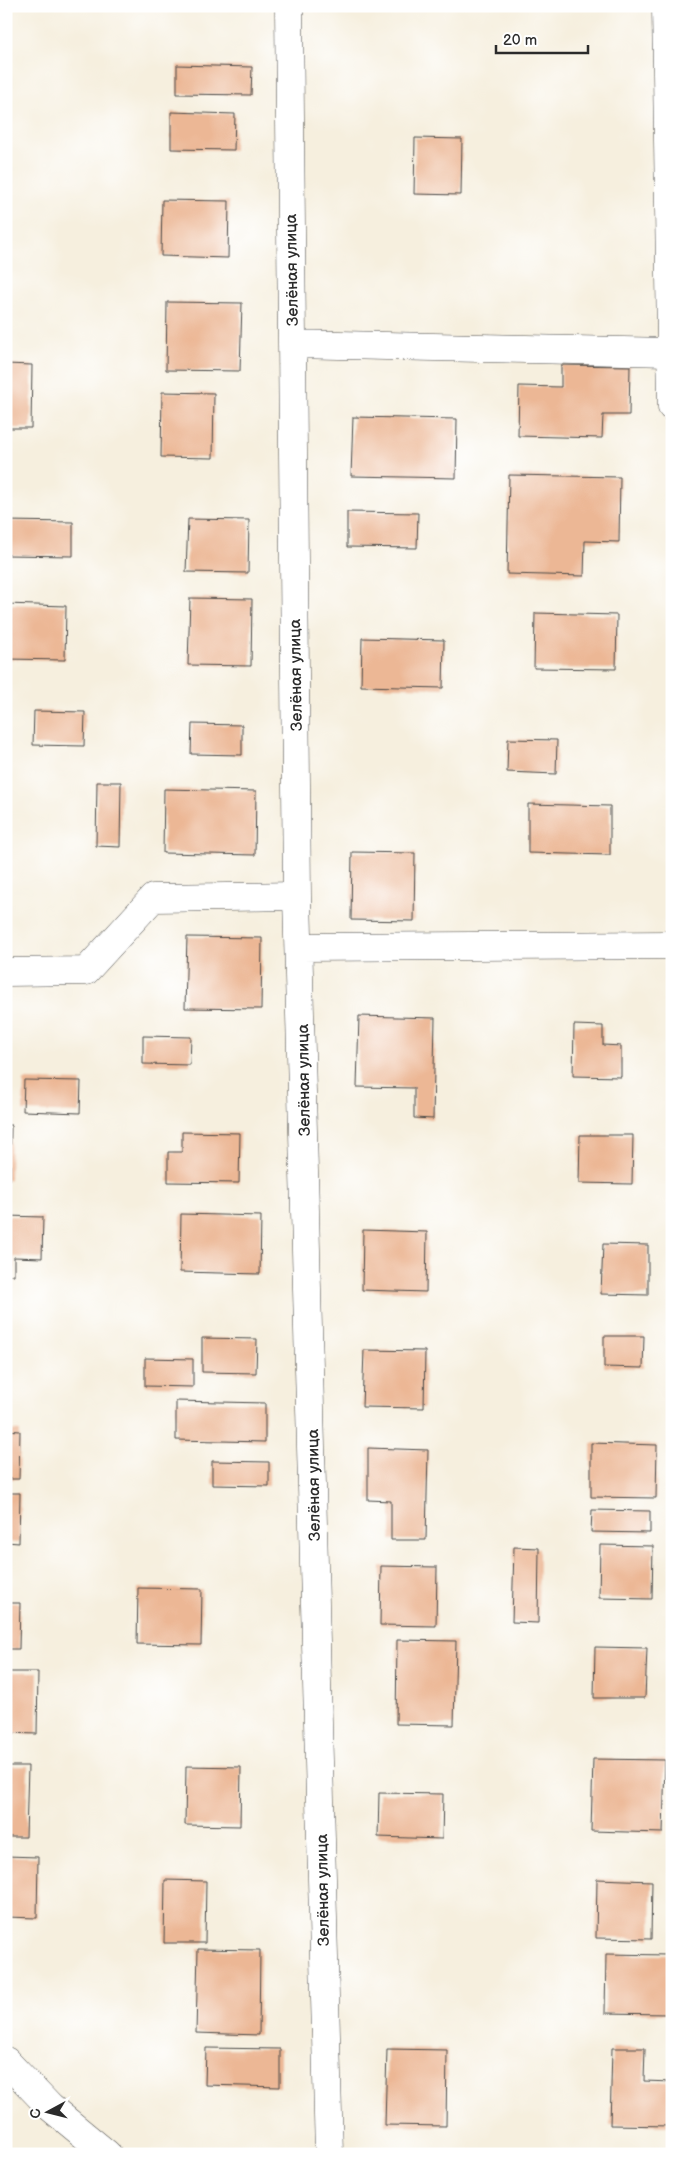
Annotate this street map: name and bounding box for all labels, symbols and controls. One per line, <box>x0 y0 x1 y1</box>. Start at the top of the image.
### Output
scale bar <box>496 22 588 54</box>
text: 20 m <box>503 31 537 50</box>
street label: Зелёная улица <box>282 213 303 326</box>
street label: Зелёная улица <box>286 618 307 731</box>
street label: Зелёная улица <box>294 1023 315 1136</box>
street label: Зелёная улица <box>304 1428 325 1541</box>
street label: Зелёная улица <box>313 1833 334 1946</box>
north arrow <box>22 2088 72 2138</box>
text: С <box>27 2107 45 2119</box>

